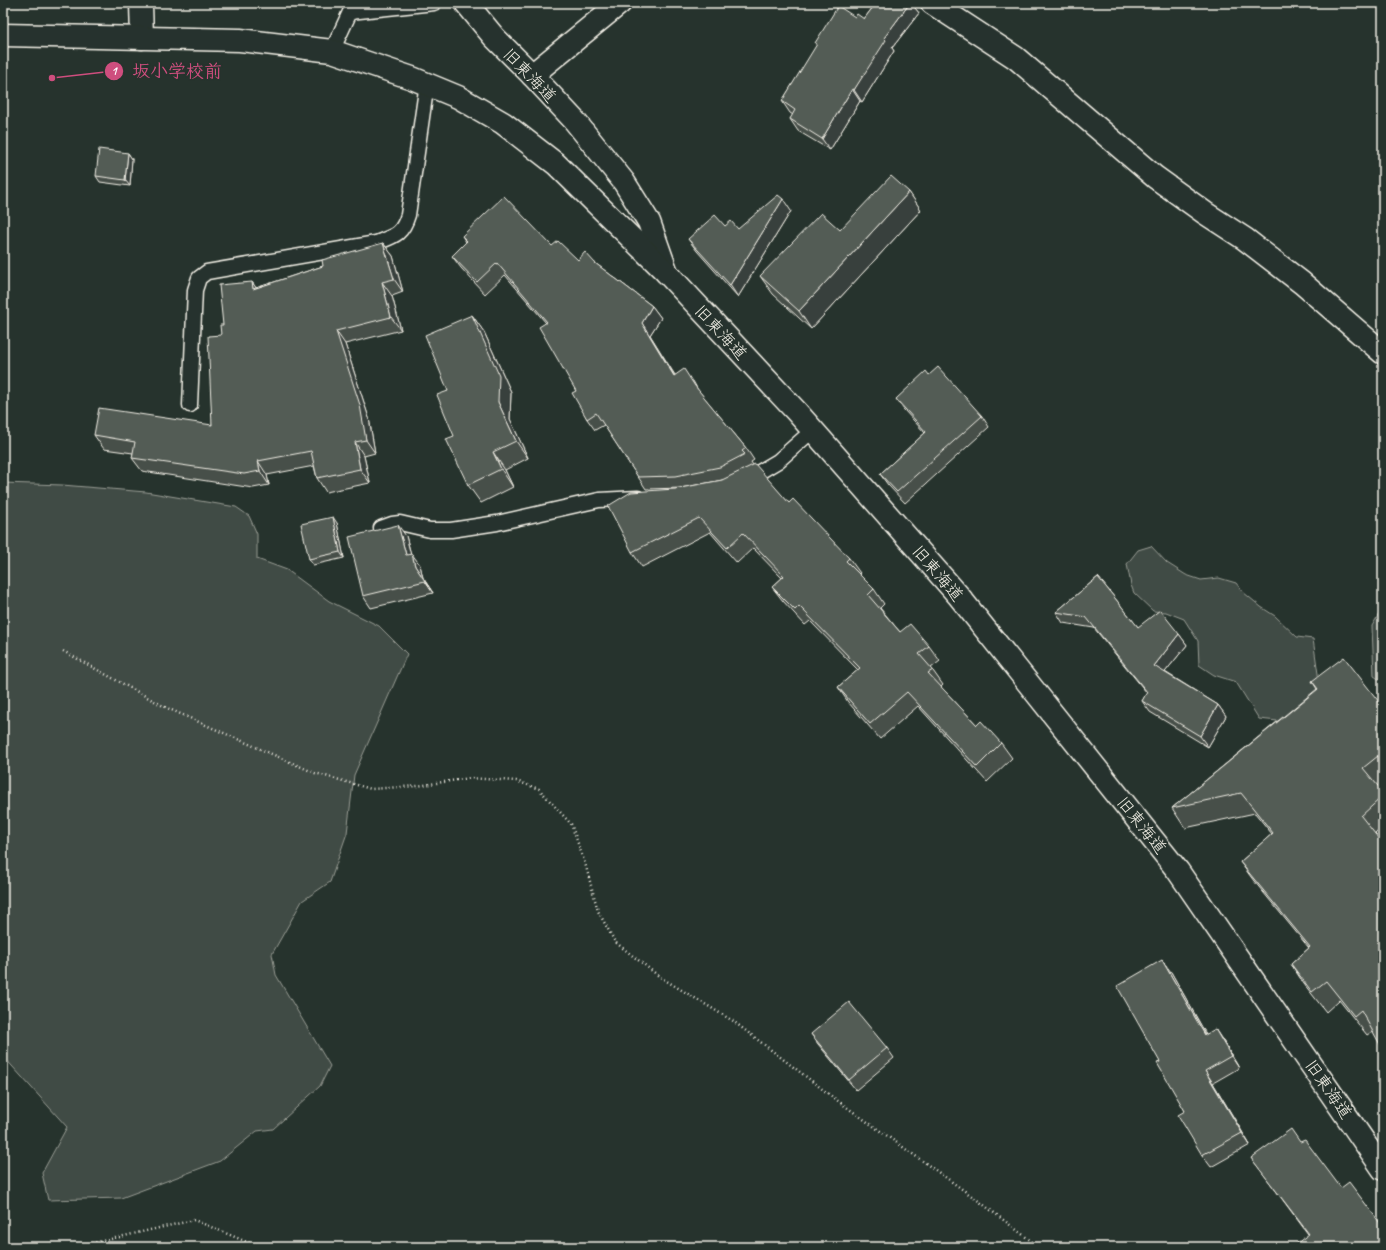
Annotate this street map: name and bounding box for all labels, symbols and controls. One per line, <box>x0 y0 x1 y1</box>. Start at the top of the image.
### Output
street label: 旧東海道 <box>498 44 561 107</box>
callout: 坂小学校前 <box>104 56 230 86</box>
text: 坂小学校前 <box>132 60 222 82</box>
text: 1 <box>111 63 118 79</box>
street label: 旧東海道 <box>690 300 752 364</box>
street label: 旧東海道 <box>907 541 968 606</box>
street label: 旧東海道 <box>1112 792 1171 858</box>
street label: 旧東海道 <box>1300 1055 1357 1123</box>

